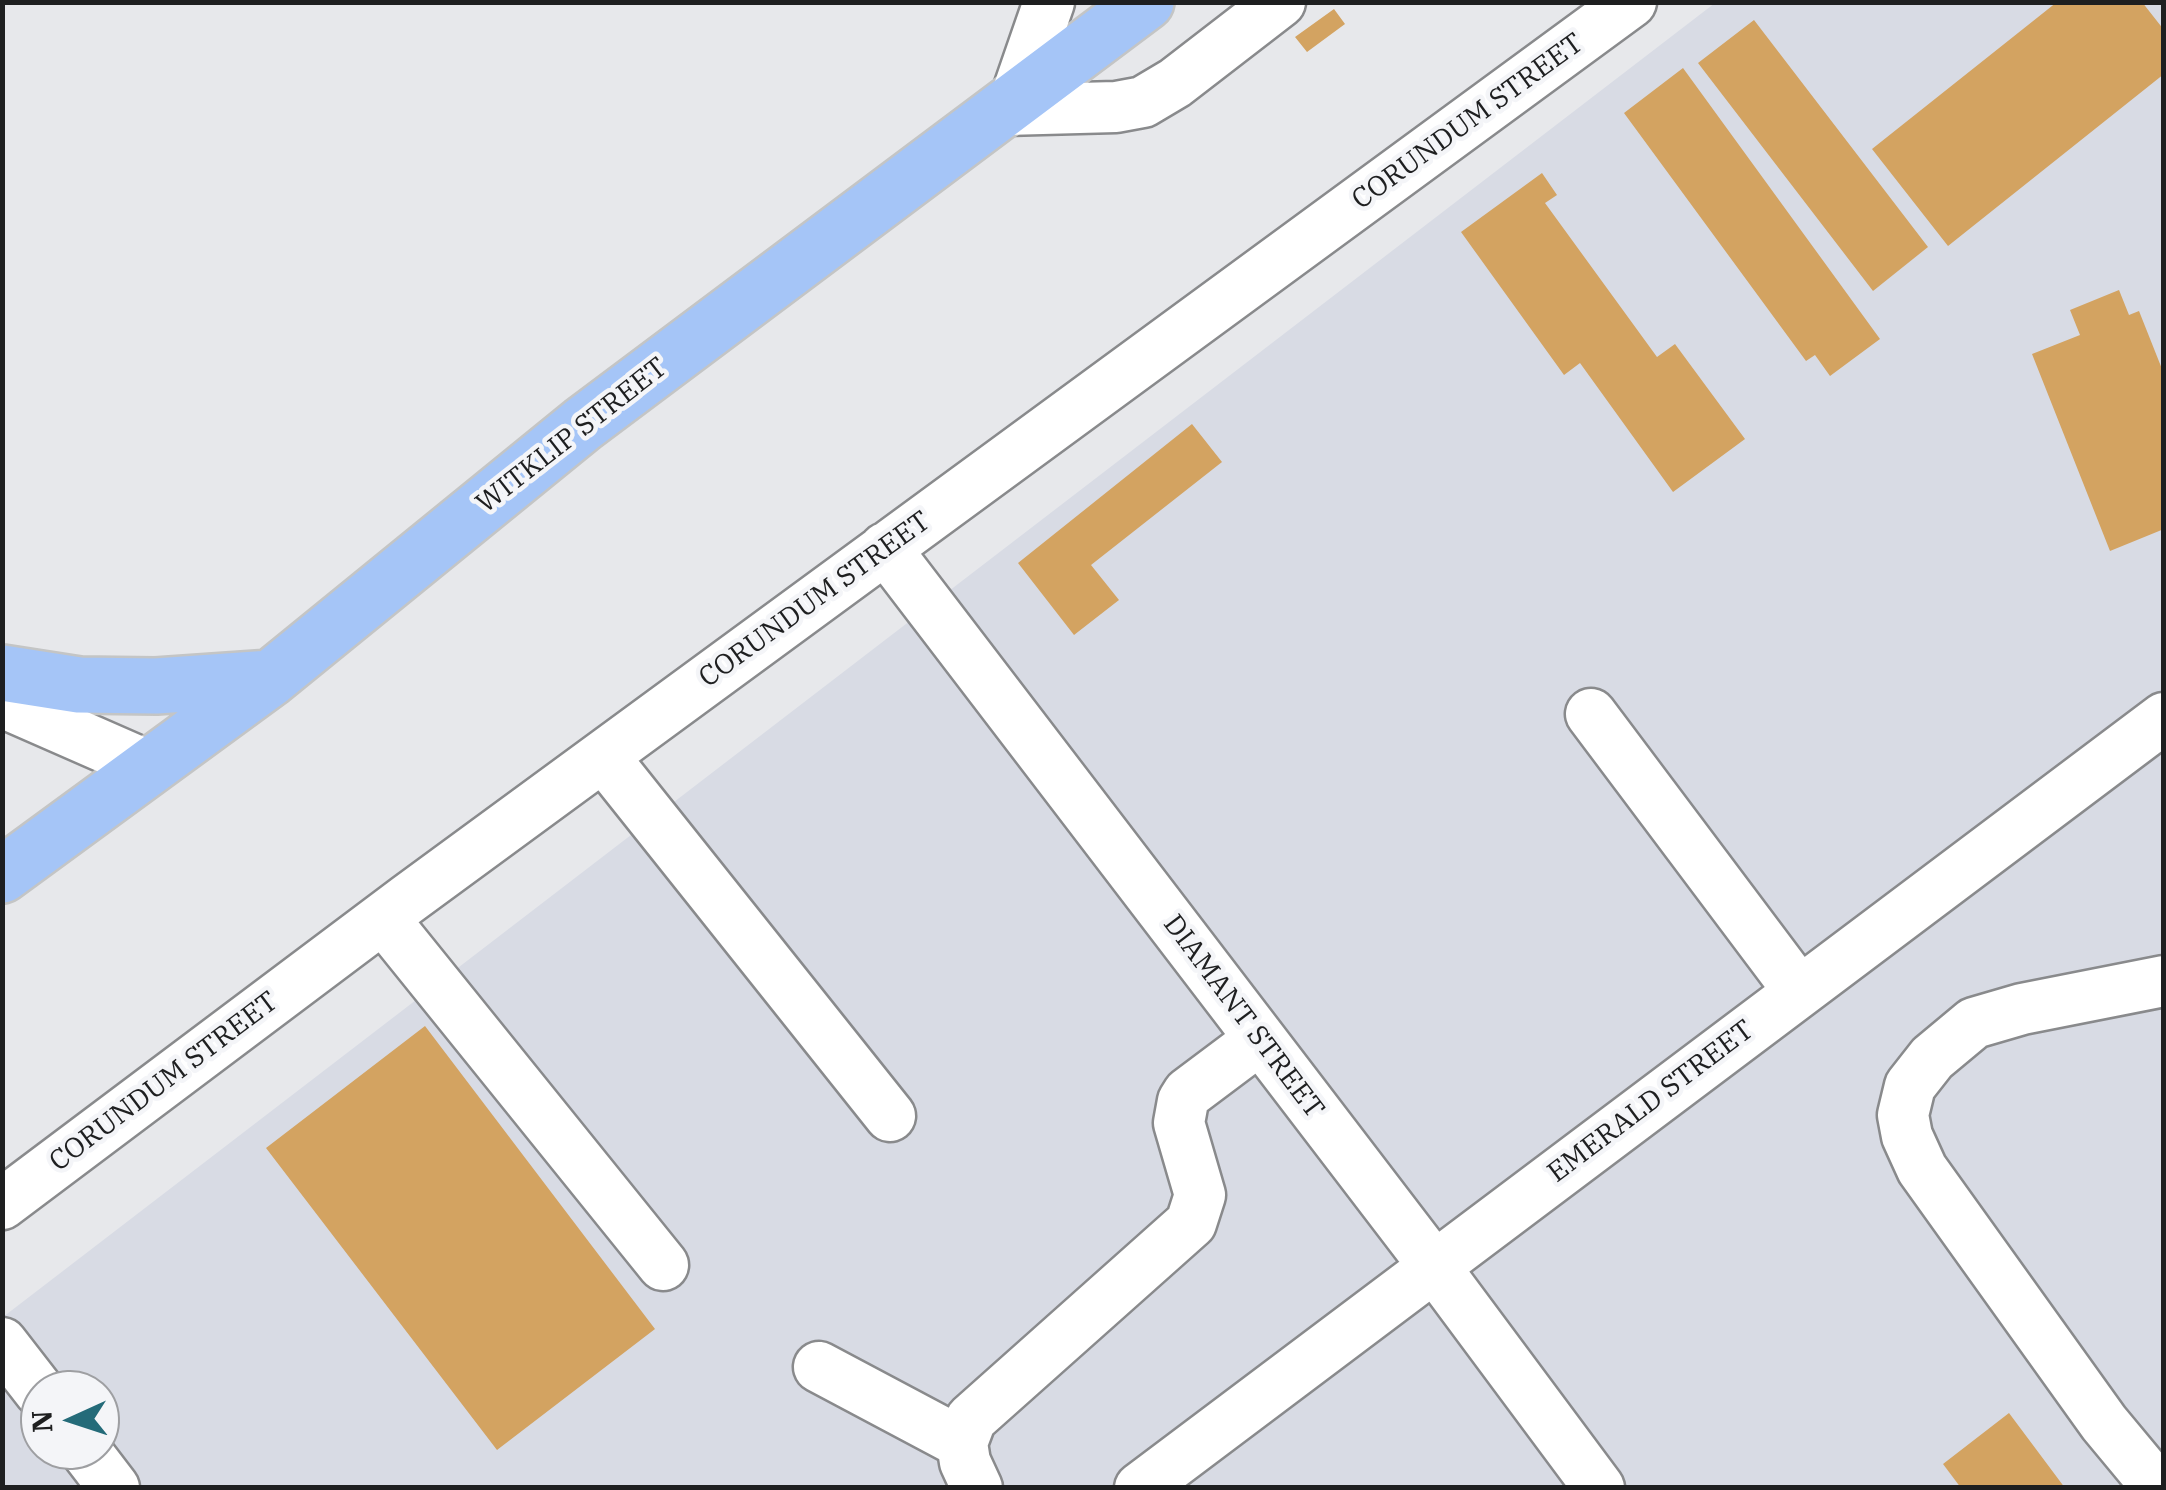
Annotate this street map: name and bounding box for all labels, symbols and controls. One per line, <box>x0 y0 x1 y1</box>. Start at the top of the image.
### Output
street label: CORUNDUM STREET <box>1346 27 1590 217</box>
street label: WITKLIP STREET <box>470 351 674 521</box>
street label: CORUNDUM STREET <box>693 505 937 695</box>
street label: DIAMANT STREET <box>1156 909 1330 1125</box>
street label: CORUNDUM STREET <box>43 985 285 1179</box>
street label: EMERALD STREET <box>1542 1014 1760 1190</box>
north arrow <box>20 1370 120 1470</box>
text: N <box>22 1409 61 1434</box>

